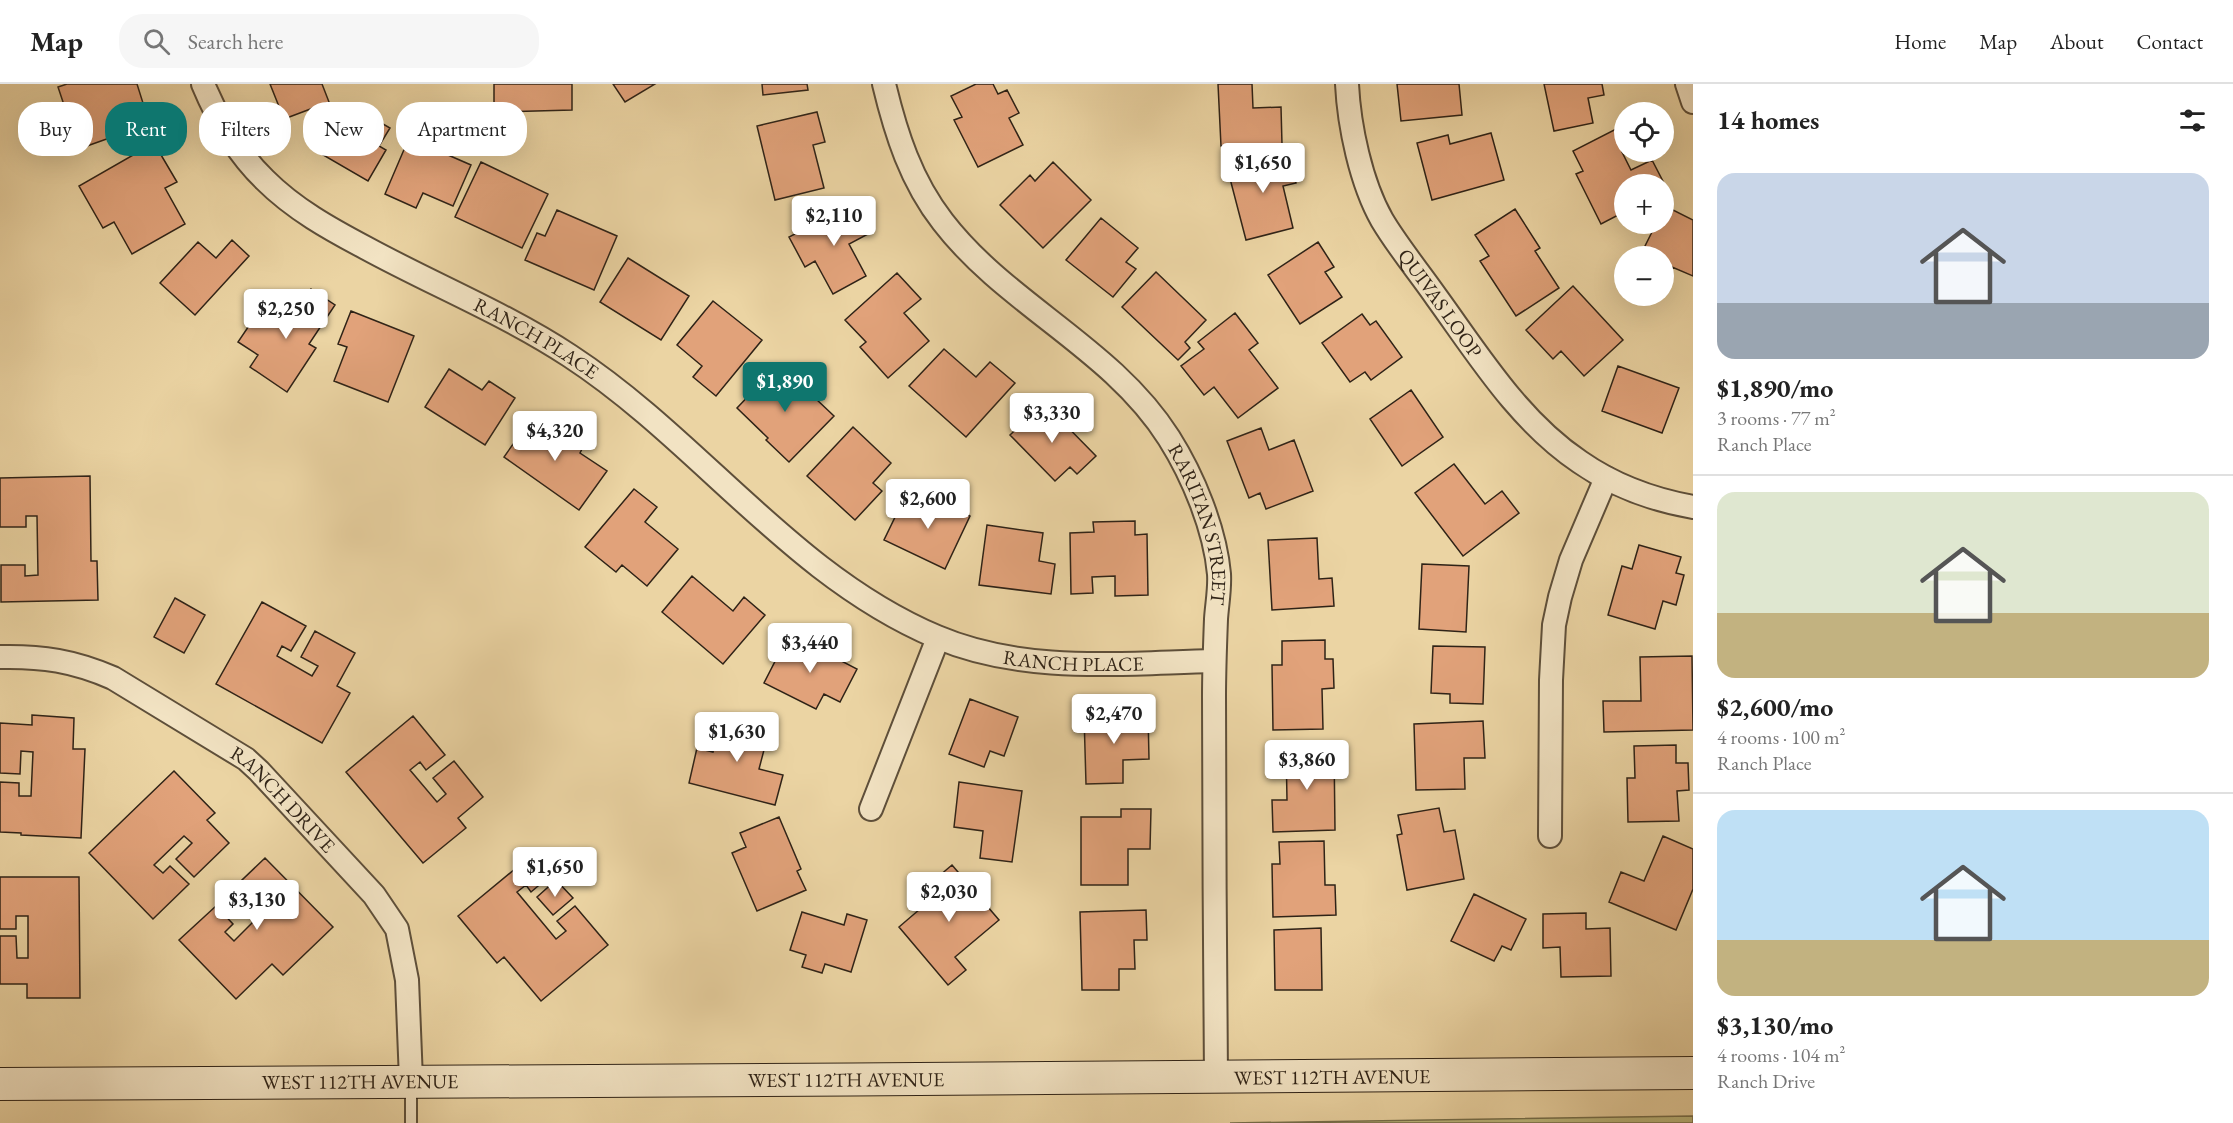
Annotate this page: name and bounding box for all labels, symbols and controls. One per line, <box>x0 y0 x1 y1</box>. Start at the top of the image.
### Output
search box <box>119 14 539 68</box>
text: Map <box>30 23 83 59</box>
icon: search <box>140 25 173 58</box>
text: Search here <box>188 27 283 56</box>
text: Home <box>1894 28 1946 55</box>
text: Map <box>1979 28 2017 55</box>
text: About <box>2050 28 2103 55</box>
text: Contact <box>2136 28 2203 55</box>
chip: Buy <box>18 102 93 156</box>
chip: Rent <box>105 102 187 156</box>
chip: Filters <box>199 102 291 156</box>
chip: New <box>303 102 384 156</box>
chip: Apartment <box>396 102 527 156</box>
map controls <box>1614 102 1674 306</box>
button: locate <box>1614 102 1674 162</box>
text: 14 homes <box>1717 103 1819 137</box>
icon: filters <box>2176 104 2209 137</box>
pin: $1,650 <box>1214 143 1312 194</box>
text: $1,650 <box>1235 149 1291 175</box>
button: + <box>1614 174 1674 234</box>
pin: $2,110 <box>785 196 883 247</box>
text: $2,110 <box>806 202 862 228</box>
icon: home <box>1909 212 2017 320</box>
street label: QUIVAS LOOP <box>1392 243 1488 363</box>
button: − <box>1614 246 1674 306</box>
pin: $2,250 <box>237 289 335 340</box>
street label: RANCH PLACE <box>470 291 604 385</box>
text: $2,250 <box>258 295 314 321</box>
pin: $1,890 <box>736 362 834 413</box>
text: $1,890 <box>757 368 813 394</box>
text: $1,890/mo <box>1717 371 1833 405</box>
pin: $3,330 <box>1003 393 1101 444</box>
text: $3,330 <box>1024 399 1080 425</box>
text: 3 rooms · 77 m² <box>1717 405 1836 431</box>
pin: $4,320 <box>506 411 604 462</box>
text: $4,320 <box>527 417 583 443</box>
text: Ranch Place <box>1717 431 1812 457</box>
street label: RARITAN STREET <box>1162 439 1232 607</box>
pin: $2,600 <box>879 479 977 530</box>
text: $2,600 <box>900 485 956 511</box>
icon: home <box>1909 531 2017 639</box>
pin: $3,440 <box>761 623 859 674</box>
text: $3,440 <box>782 629 838 655</box>
street label: RANCH PLACE <box>1001 644 1144 677</box>
text: $2,600/mo <box>1717 690 1833 724</box>
pin: $2,470 <box>1065 694 1163 745</box>
text: $2,470 <box>1086 700 1142 726</box>
pin: $1,630 <box>688 712 786 763</box>
text: $1,630 <box>709 718 765 744</box>
text: 4 rooms · 100 m² <box>1717 724 1845 750</box>
street label: RANCH DRIVE <box>226 740 341 858</box>
pin: $3,860 <box>1258 740 1356 791</box>
text: $3,860 <box>1279 746 1335 772</box>
text: Ranch Place <box>1717 750 1812 776</box>
pin: $1,650 <box>506 847 604 898</box>
icon: home <box>1909 849 2017 957</box>
text: $1,650 <box>527 853 583 879</box>
pin: $2,030 <box>900 872 998 923</box>
text: $2,030 <box>921 878 977 904</box>
pin: $3,130 <box>208 880 306 931</box>
text: $3,130 <box>229 886 285 912</box>
text: $3,130/mo <box>1717 1008 1833 1042</box>
text: 4 rooms · 104 m² <box>1717 1042 1845 1068</box>
street label: WEST 112TH AVENUE <box>1234 1063 1430 1091</box>
street label: WEST 112TH AVENUE <box>748 1066 944 1093</box>
street label: WEST 112TH AVENUE <box>262 1068 458 1095</box>
text: Ranch Drive <box>1717 1068 1815 1094</box>

